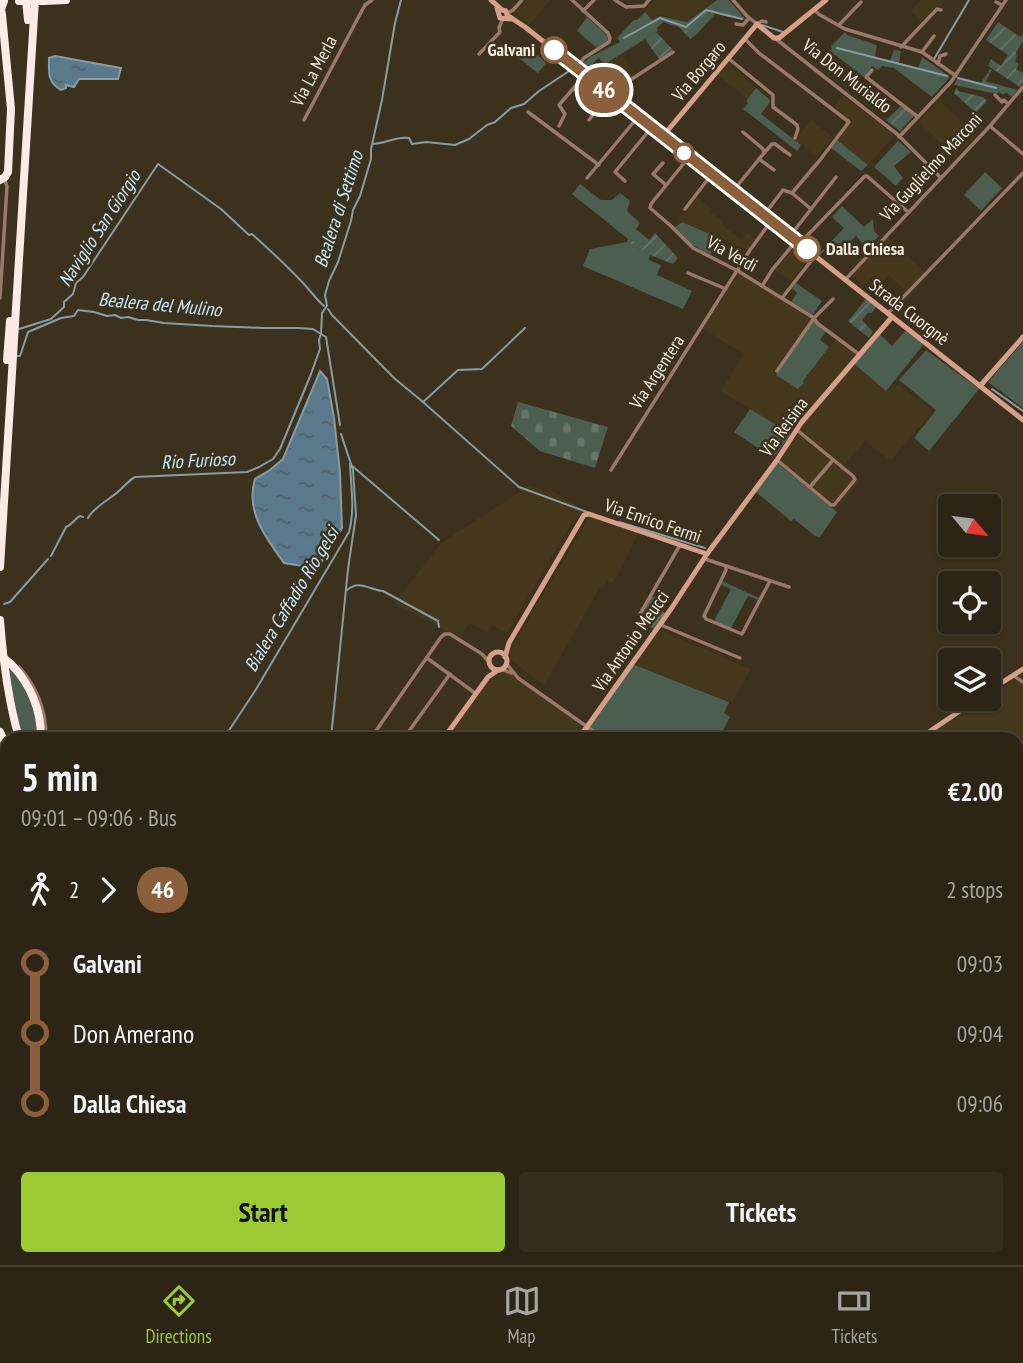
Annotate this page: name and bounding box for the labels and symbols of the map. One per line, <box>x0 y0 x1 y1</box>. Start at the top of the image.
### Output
street label: Via La Merla <box>285 31 342 111</box>
street label: Via Don Murialdo <box>797 33 897 118</box>
street label: Via Borgaro <box>666 35 731 106</box>
marker: Galvani <box>541 37 567 63</box>
place label: Galvani <box>487 38 535 61</box>
line badge: 46 <box>572 67 636 113</box>
street label: Via Guglielmo Marconi <box>874 108 987 226</box>
unlabelled marker <box>674 143 694 163</box>
water label: Bealera di Settimo <box>308 146 369 270</box>
water label: Naviglio San Giorgio <box>52 164 146 291</box>
street label: Via Verdi <box>702 230 762 277</box>
marker: Dalla Chiesa <box>794 236 820 262</box>
place label: Dalla Chiesa <box>826 237 905 260</box>
street label: Strada Cuorgnè <box>865 273 954 350</box>
water label: Bealera del Mulino <box>97 287 224 321</box>
street label: Via Argentera <box>624 330 689 414</box>
street label: Via Reisina <box>754 393 813 462</box>
water label: Rio Furioso <box>161 446 237 474</box>
street label: Via Enrico Fermi <box>601 493 705 548</box>
north arrow <box>938 494 1001 556</box>
water label: Bialera Caffadio Rio gelsi <box>238 520 345 676</box>
street label: Via Antonio Meucci <box>587 586 674 697</box>

